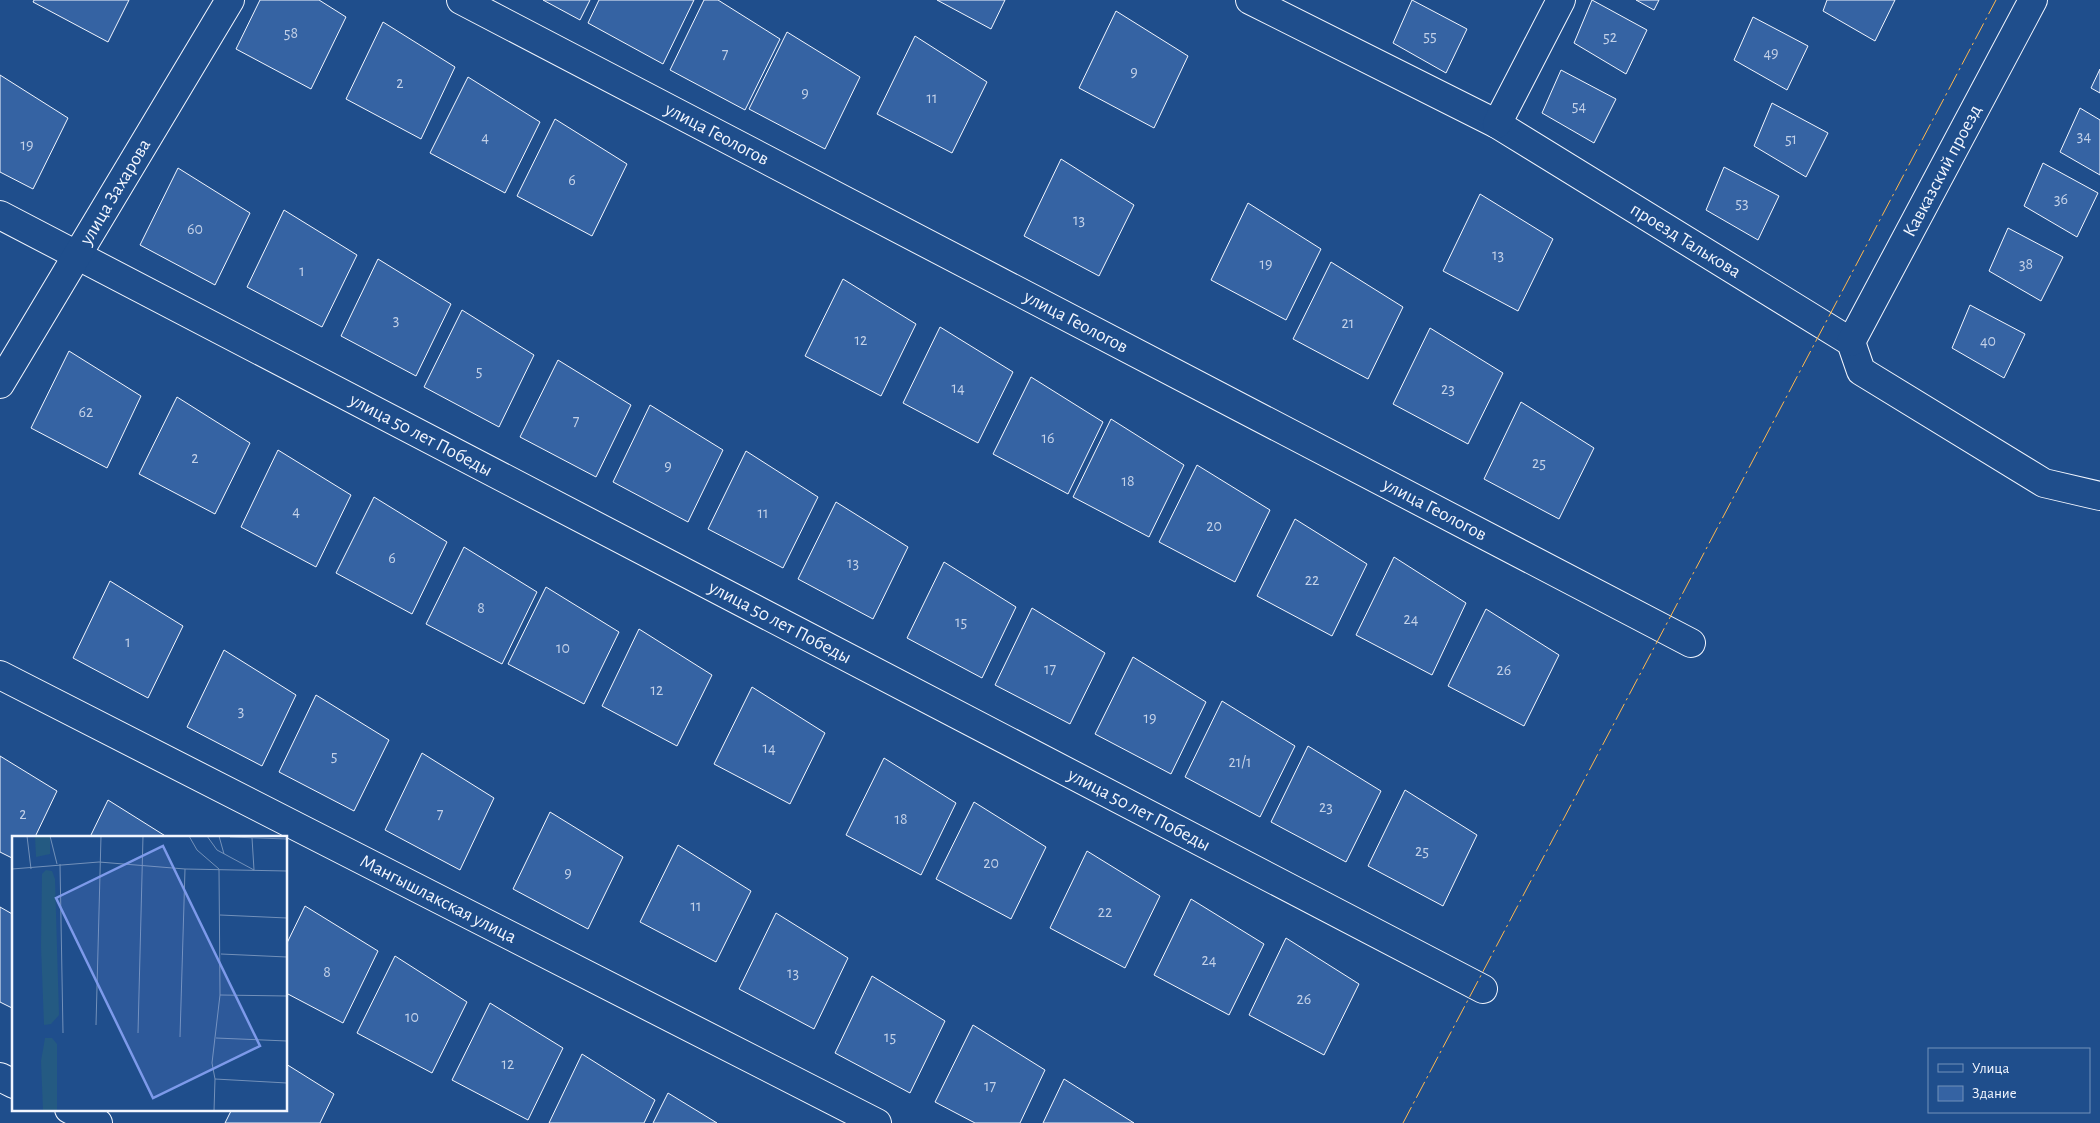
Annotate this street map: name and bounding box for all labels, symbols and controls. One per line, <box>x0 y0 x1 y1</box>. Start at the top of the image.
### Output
house number: 58 <box>284 25 298 41</box>
house number: 55 <box>1423 28 1437 44</box>
house number: 52 <box>1603 29 1617 45</box>
house number: 49 <box>1763 45 1779 61</box>
house number: 7 <box>722 46 729 62</box>
house number: 9 <box>1130 64 1138 80</box>
house number: 2 <box>396 75 404 91</box>
house number: 9 <box>801 85 809 101</box>
house number: 11 <box>926 90 938 106</box>
street label: улица Геологов <box>661 98 772 169</box>
house number: 54 <box>1572 98 1586 114</box>
street label: Кавказский проезд <box>1899 102 1985 240</box>
house number: 34 <box>2077 128 2091 144</box>
house number: 4 <box>481 129 489 145</box>
house number: 51 <box>1785 131 1797 147</box>
street label: улица Захарова <box>76 135 154 249</box>
house number: 19 <box>20 137 34 153</box>
house number: 6 <box>568 172 576 188</box>
house number: 36 <box>2054 191 2068 207</box>
house number: 53 <box>1735 195 1749 211</box>
street label: проезд Талькова <box>1627 199 1744 281</box>
house number: 13 <box>1073 212 1085 228</box>
house number: 60 <box>187 221 203 237</box>
house number: 13 <box>1492 247 1504 263</box>
house number: 19 <box>1259 256 1273 272</box>
house number: 38 <box>2019 256 2033 272</box>
house number: 1 <box>299 263 305 279</box>
street label: улица Геологов <box>1020 286 1131 357</box>
house number: 3 <box>393 312 399 328</box>
house number: 21 <box>1342 315 1354 331</box>
house number: 12 <box>855 332 867 348</box>
house number: 40 <box>1980 333 1996 349</box>
house number: 5 <box>476 363 482 379</box>
house number: 14 <box>951 380 965 396</box>
house number: 23 <box>1441 381 1455 397</box>
street label: улица 50 лет Победы <box>346 389 496 480</box>
house number: 62 <box>79 404 93 420</box>
house number: 7 <box>573 413 580 429</box>
house number: 16 <box>1041 430 1055 446</box>
house number: 2 <box>191 450 199 466</box>
house number: 25 <box>1532 455 1546 471</box>
house number: 9 <box>664 458 672 474</box>
house number: 18 <box>1121 473 1135 489</box>
street label: улица Геологов <box>1379 474 1490 544</box>
house number: 4 <box>292 503 300 519</box>
house number: 11 <box>757 505 769 521</box>
house number: 20 <box>1206 518 1222 534</box>
house number: 6 <box>388 550 396 566</box>
house number: 13 <box>847 555 859 571</box>
house number: 22 <box>1305 572 1319 588</box>
street label: улица 50 лет Победы <box>705 577 855 667</box>
house number: 8 <box>477 600 485 616</box>
house number: 24 <box>1404 611 1419 627</box>
house number: 15 <box>955 614 967 630</box>
house number: 1 <box>125 634 131 650</box>
house number: 10 <box>556 640 570 656</box>
house number: 17 <box>1044 661 1056 677</box>
house number: 26 <box>1497 662 1511 678</box>
house number: 12 <box>651 682 663 698</box>
house number: 3 <box>238 703 244 719</box>
house number: 19 <box>1143 710 1157 726</box>
house number: 14 <box>762 740 776 756</box>
house number: 5 <box>331 748 337 764</box>
house number: 21/1 <box>1229 754 1251 770</box>
street label: улица 50 лет Победы <box>1064 764 1214 855</box>
house number: 23 <box>1319 799 1333 815</box>
house number: 2 <box>19 806 27 822</box>
house number: 7 <box>437 806 444 822</box>
house number: 18 <box>894 811 908 827</box>
inset map <box>12 836 288 1110</box>
house number: 25 <box>1415 843 1429 859</box>
street label: Мангышлакская улица <box>357 851 520 947</box>
house number: 20 <box>983 855 999 871</box>
house number: 9 <box>564 865 572 881</box>
house number: 11 <box>690 898 702 914</box>
house number: 22 <box>1098 904 1112 920</box>
house number: 24 <box>1202 952 1217 968</box>
house number: 8 <box>323 964 331 980</box>
house number: 13 <box>787 965 799 981</box>
house number: 26 <box>1297 991 1311 1007</box>
house number: 10 <box>405 1009 419 1025</box>
house number: 15 <box>884 1029 896 1045</box>
legend <box>1928 1048 2090 1113</box>
house number: 12 <box>502 1056 514 1072</box>
text: Улица <box>1972 1061 2009 1076</box>
house number: 17 <box>984 1078 996 1094</box>
text: Здание <box>1972 1086 2017 1101</box>

